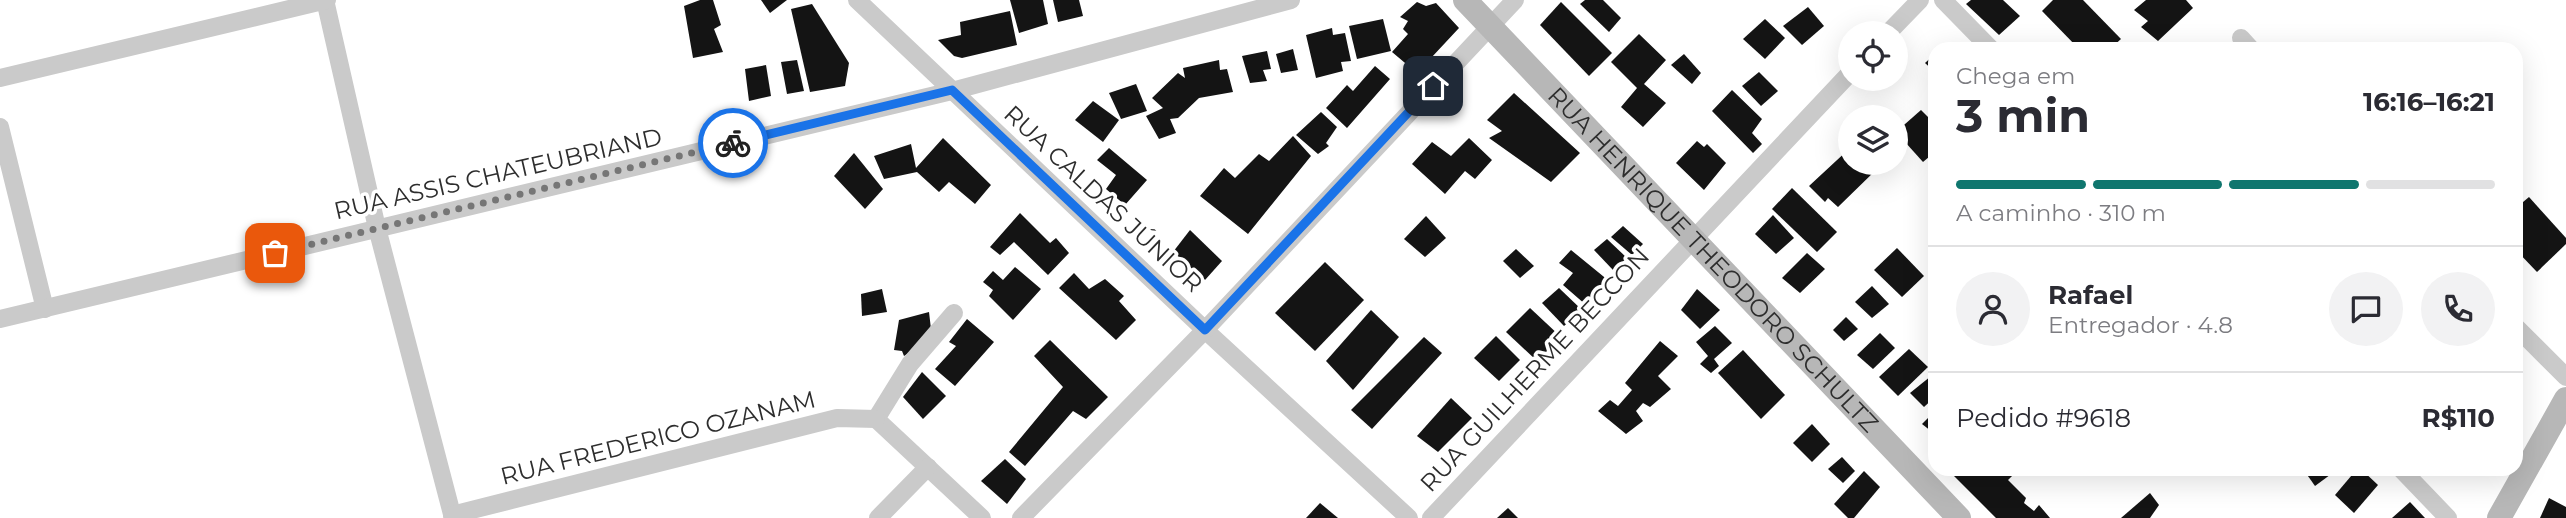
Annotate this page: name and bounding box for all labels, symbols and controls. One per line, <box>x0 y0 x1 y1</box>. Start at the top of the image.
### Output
map controls <box>1838 21 1908 175</box>
button: locate <box>1838 21 1908 91</box>
pin <box>1403 56 1463 116</box>
text: Chega em <box>1956 62 2075 90</box>
icon: home <box>1414 67 1452 105</box>
street label: RUA HENRIQUE THEODORO SCHULTZ <box>1542 81 1884 438</box>
text: 16:16–16:21 <box>2363 86 2495 118</box>
text: 3 min <box>1956 87 2090 144</box>
street label: RUA CALDAS JÚNIOR <box>998 99 1209 298</box>
button: layers <box>1838 105 1908 175</box>
courier <box>698 108 768 178</box>
street label: RUA ASSIS CHATEUBRIAND <box>331 122 665 225</box>
icon: bike <box>714 124 752 162</box>
text: A caminho · 310 m <box>1956 199 2166 227</box>
pin <box>245 223 305 283</box>
icon: bag <box>256 234 294 272</box>
street label: RUA GUILHERME BECCON <box>1414 242 1655 498</box>
button: person <box>1956 272 2030 346</box>
button: chat <box>2329 272 2403 346</box>
button: phone <box>2421 272 2495 346</box>
text: Rafael <box>2048 279 2133 311</box>
text: Entregador · 4.8 <box>2048 311 2233 339</box>
street label: RUA FREDERICO OZANAM <box>497 384 818 491</box>
text: Pedido #9618 <box>1956 402 2131 434</box>
text: R$110 <box>2422 402 2495 434</box>

